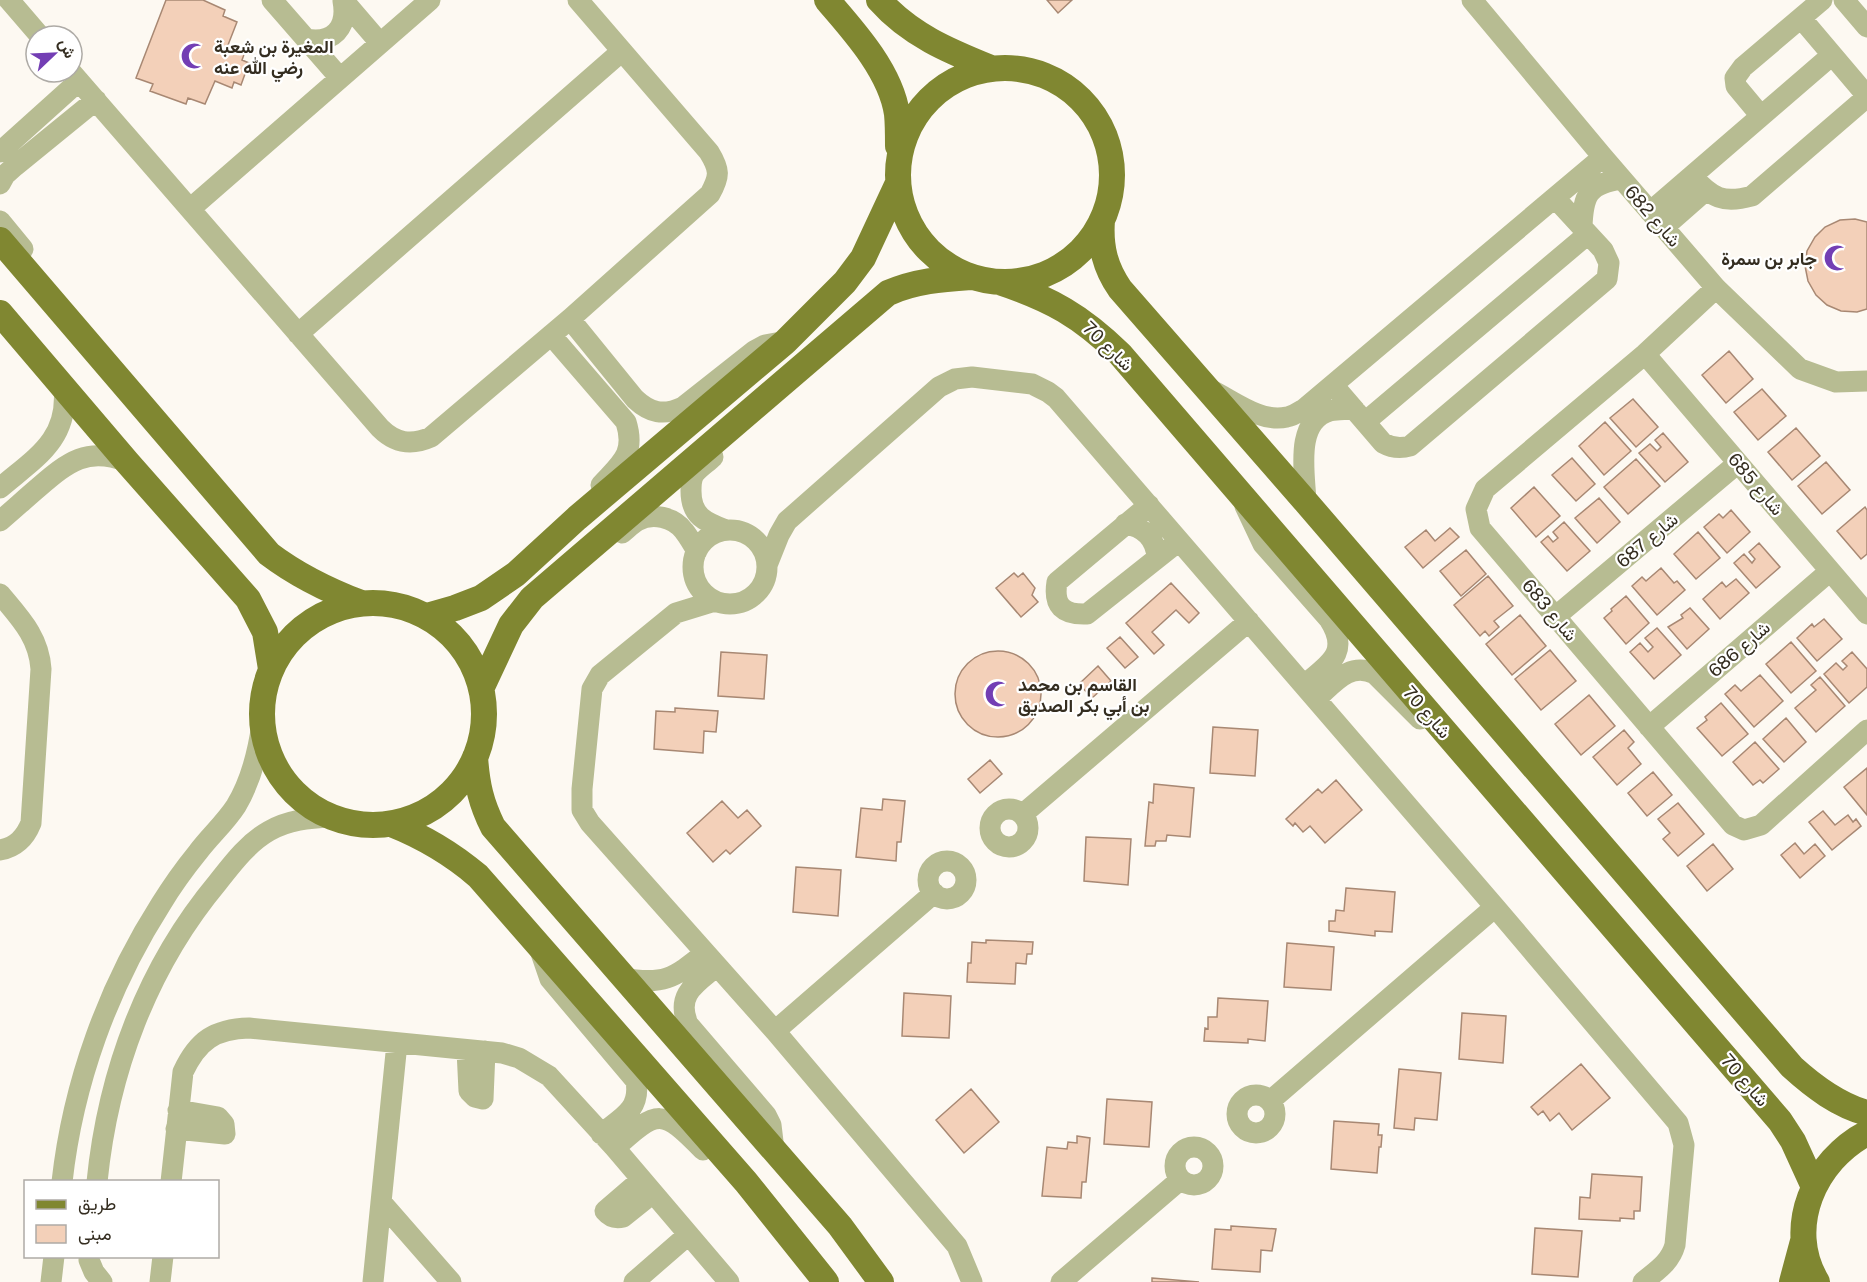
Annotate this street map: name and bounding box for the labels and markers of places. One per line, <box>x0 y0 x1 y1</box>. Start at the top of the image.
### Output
place label: المغيرة بن شعبة رضي الله عنه <box>214 36 334 83</box>
mosque icon: المغيرة بن شعبة رضي الله عنه <box>179 41 209 71</box>
mosque icon: جابر بن سمرة <box>1822 243 1852 273</box>
place label: جابر بن سمرة <box>1721 248 1817 270</box>
place label: القاسم بن محمد بن أبي بكر الصديق <box>1018 674 1149 721</box>
mosque icon: القاسم بن محمد بن أبي بكر الصديق <box>983 679 1013 709</box>

